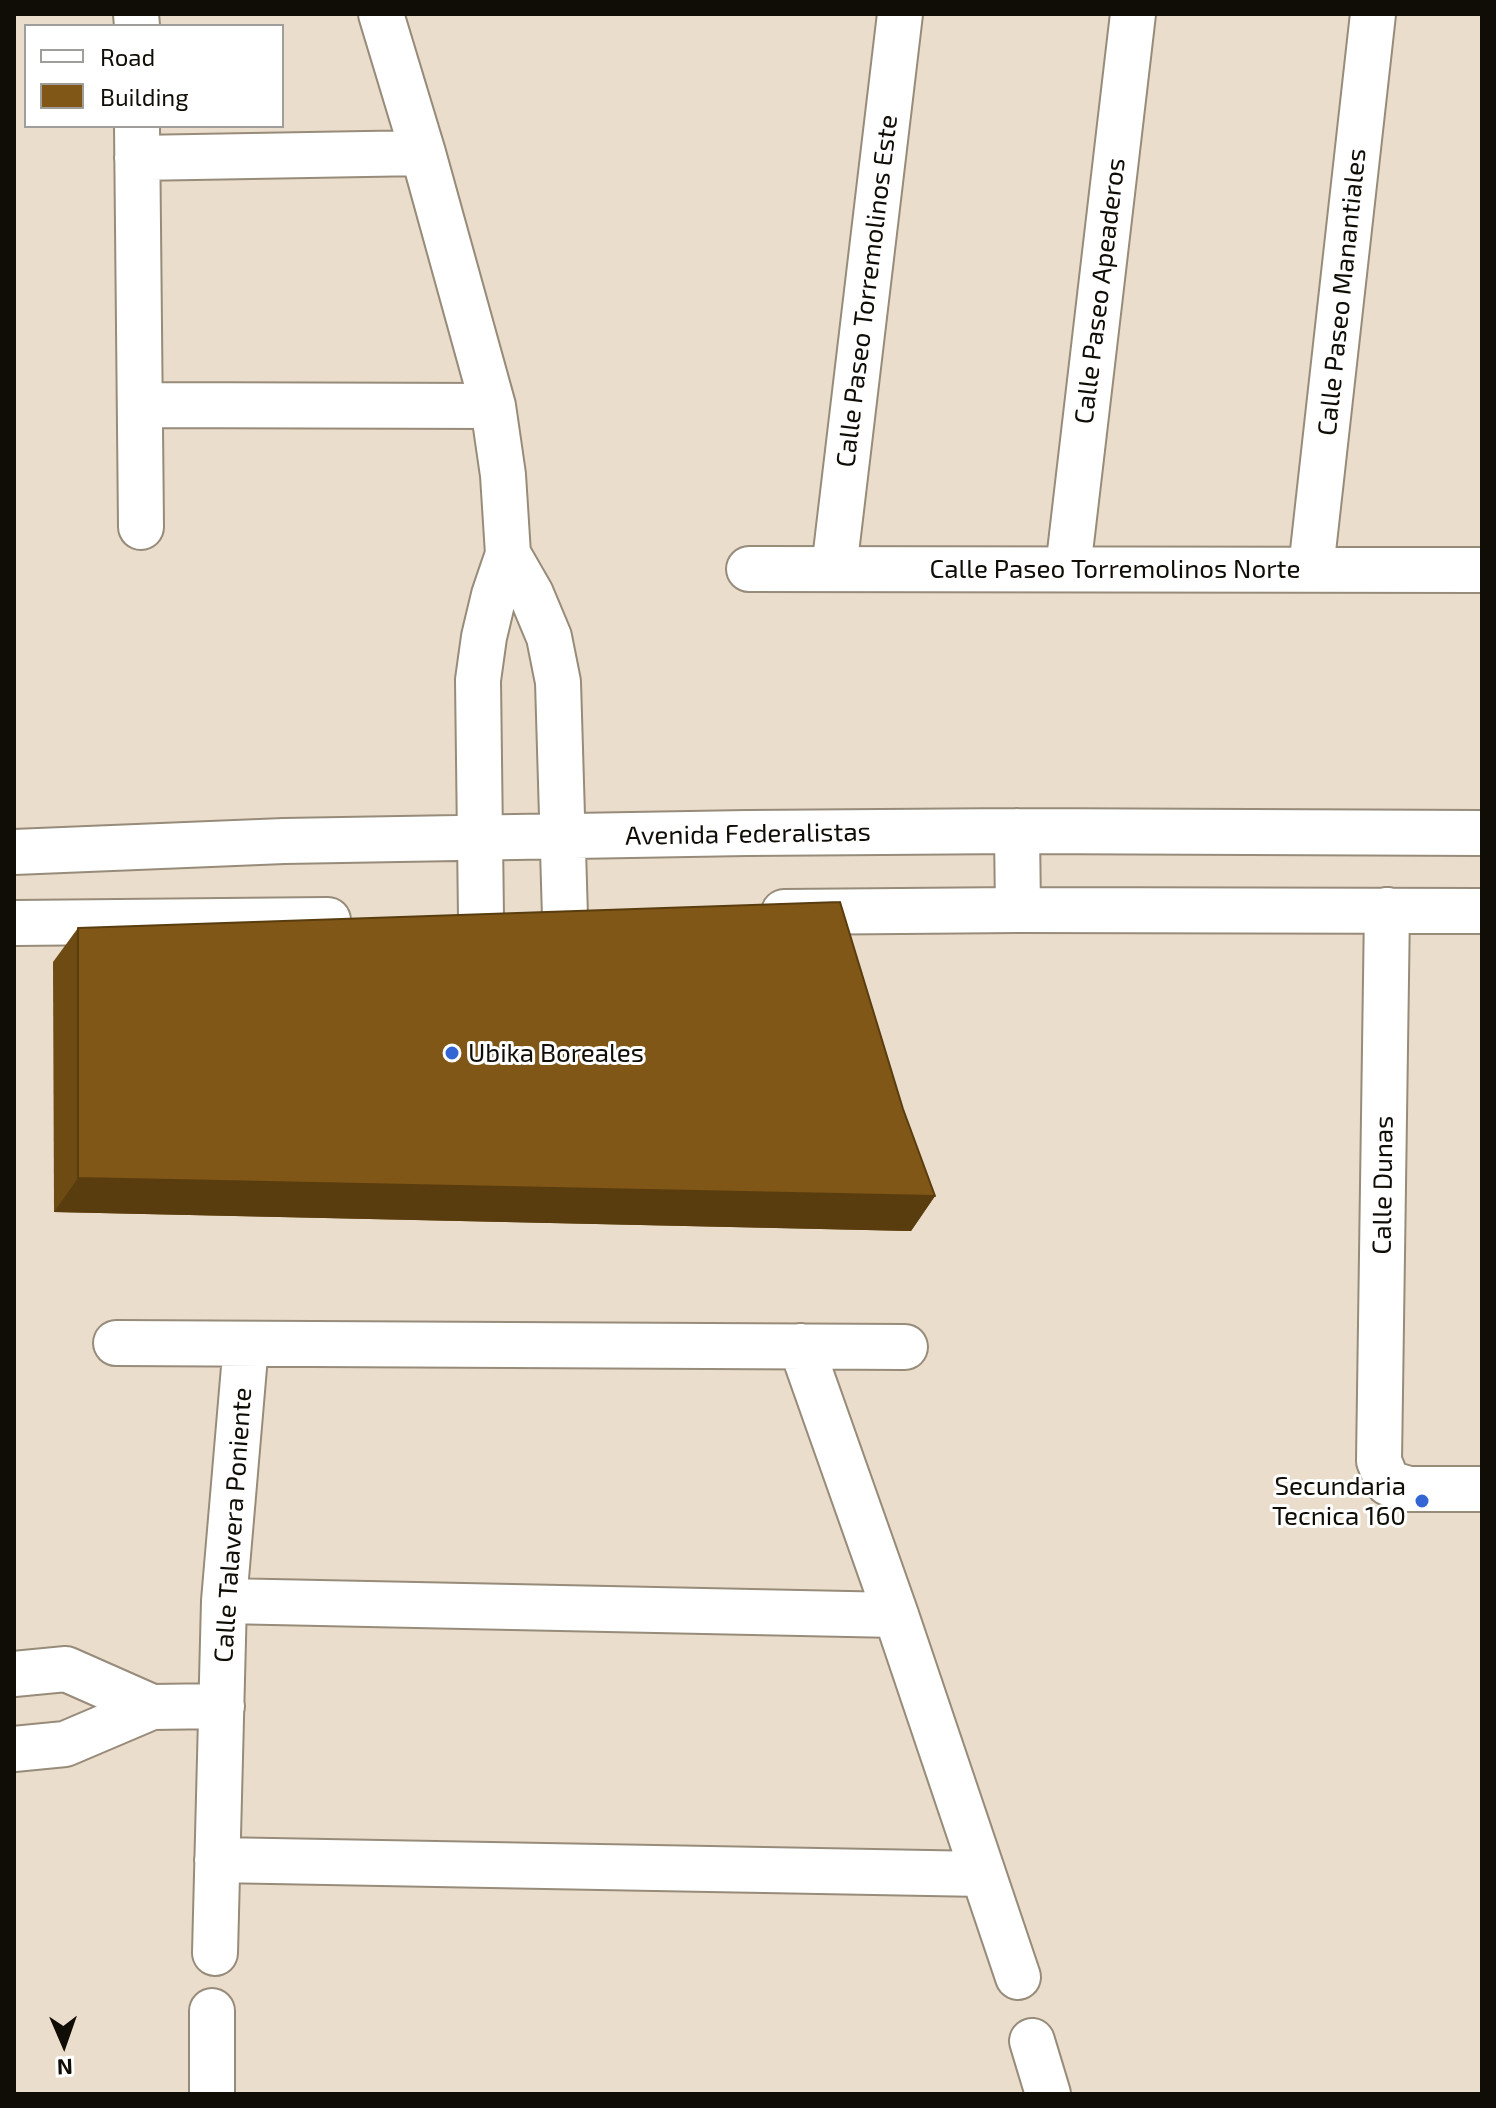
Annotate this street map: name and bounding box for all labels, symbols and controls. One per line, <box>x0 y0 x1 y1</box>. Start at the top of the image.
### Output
legend <box>24 24 284 128</box>
text: Road <box>100 42 155 71</box>
text: Building <box>100 82 189 111</box>
street label: Calle Paseo Torremolinos Este <box>830 113 904 469</box>
street label: Calle Paseo Manantiales <box>1311 147 1373 437</box>
street label: Calle Paseo Apeaderos <box>1068 156 1132 426</box>
street label: Calle Paseo Torremolinos Norte <box>930 553 1300 585</box>
street label: Avenida Federalistas <box>625 816 871 852</box>
place label: Ubika Boreales <box>468 1037 644 1069</box>
marker: Ubika Boreales <box>443 1044 461 1062</box>
street label: Calle Dunas <box>1366 1115 1400 1255</box>
street label: Calle Talavera Poniente <box>208 1386 258 1664</box>
place label: Secundaria Tecnica 160 <box>1272 1470 1406 1532</box>
marker: Secundaria Tecnica 160 <box>1413 1492 1431 1510</box>
north arrow <box>24 2004 104 2084</box>
text: N <box>56 2055 73 2081</box>

